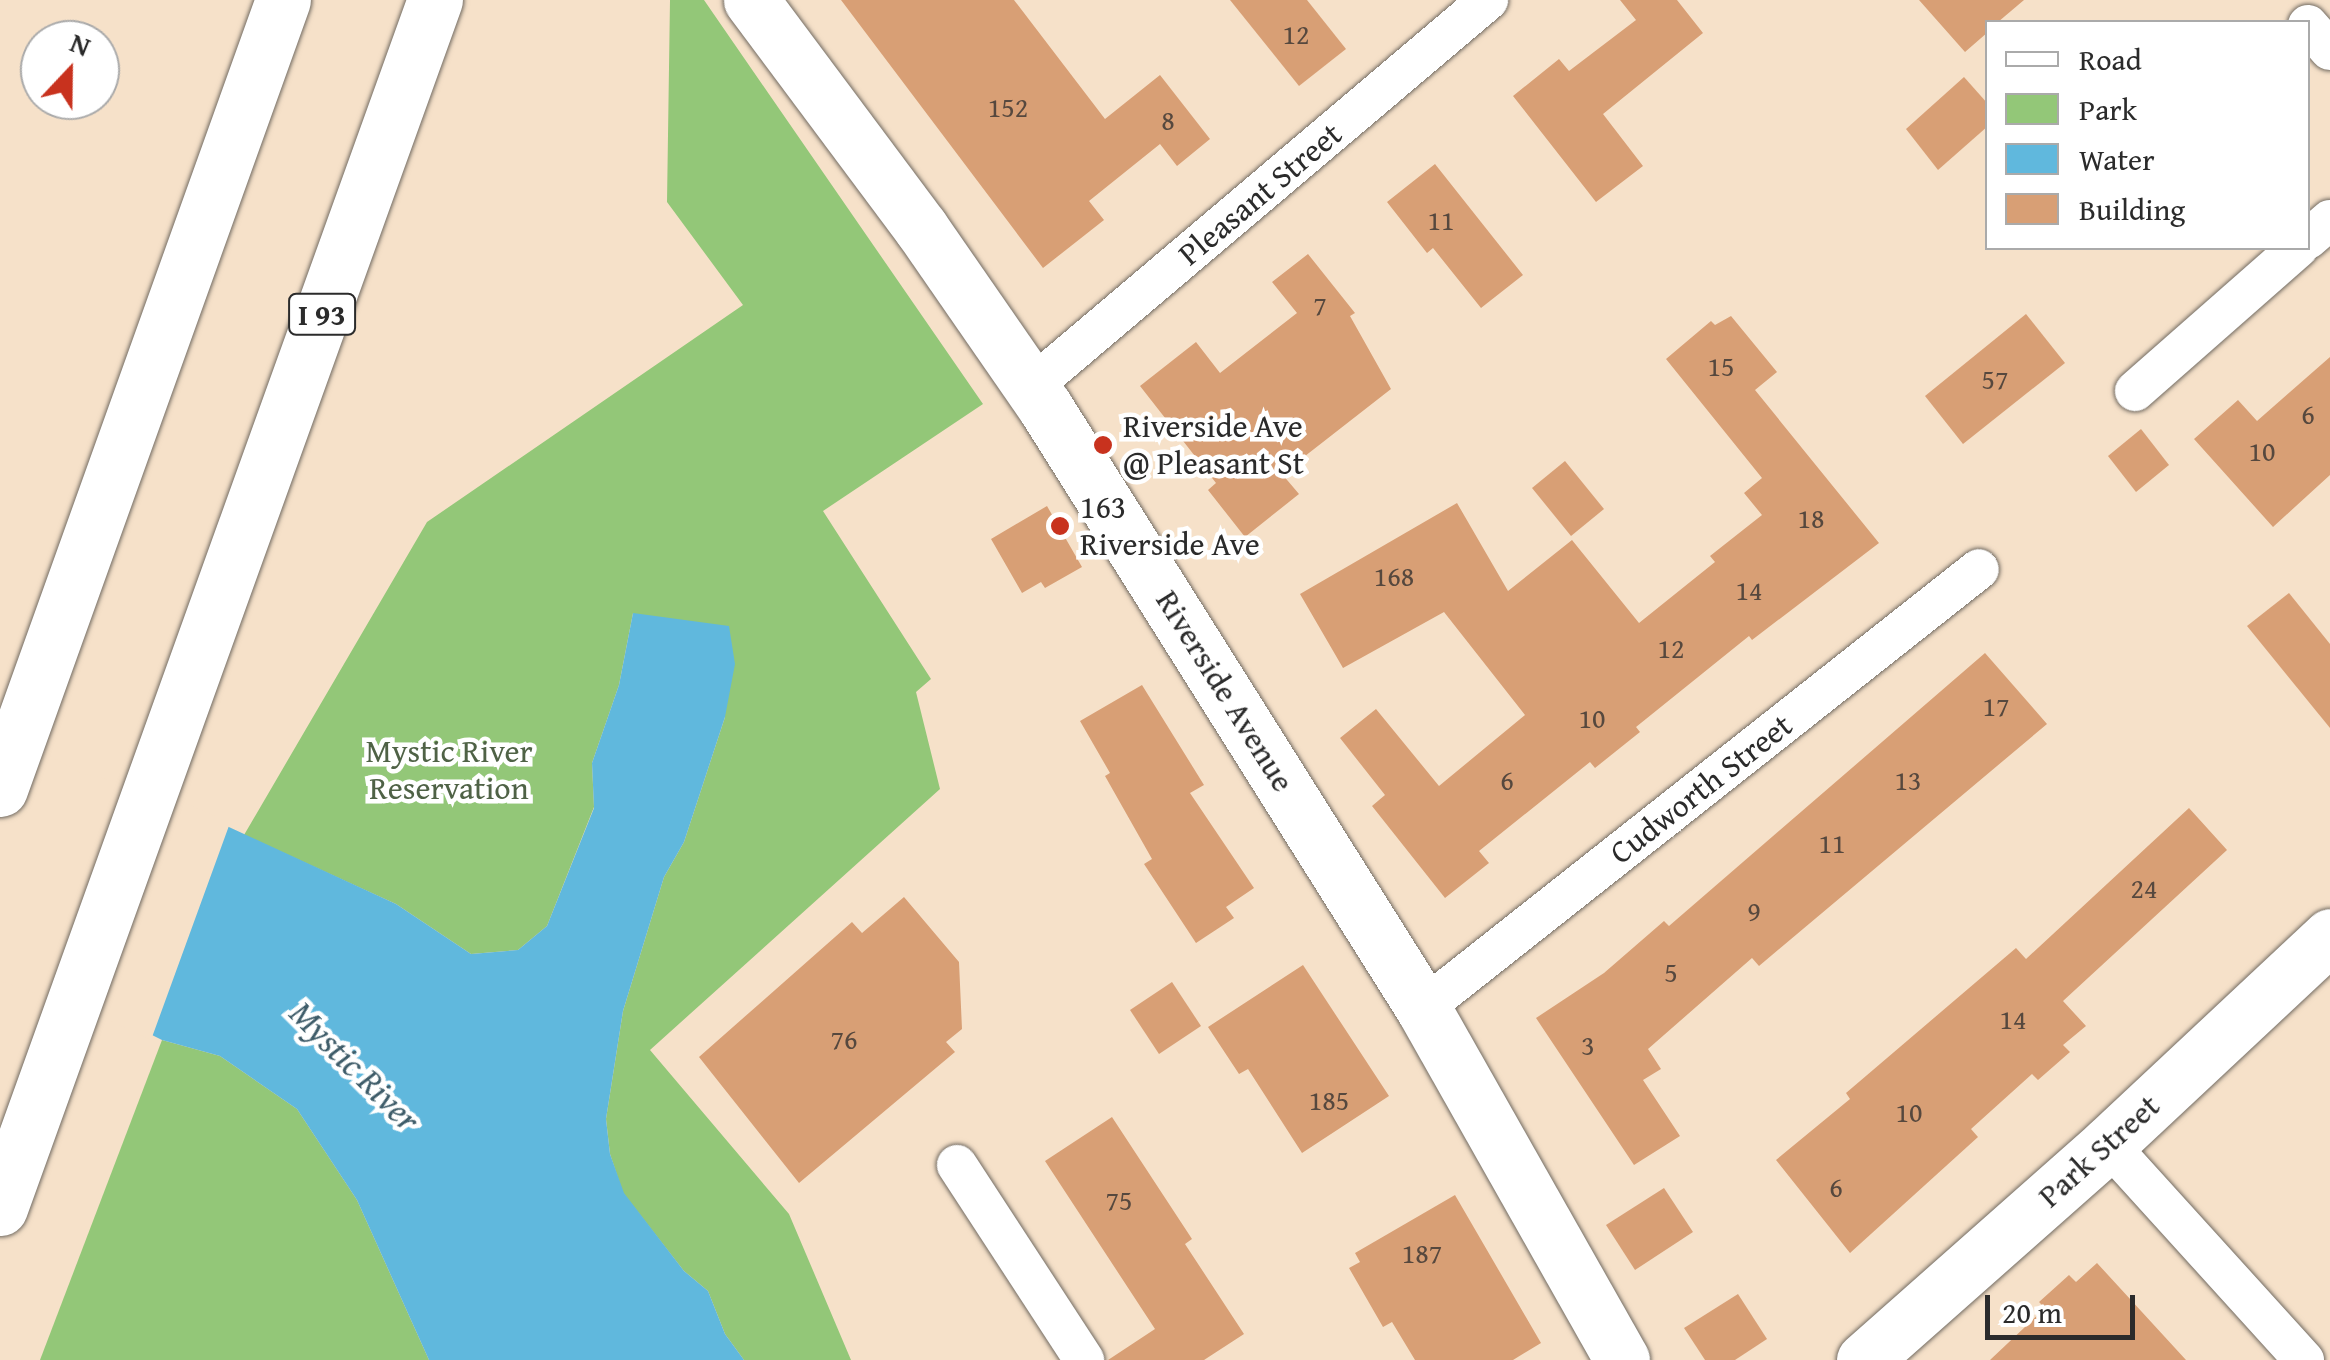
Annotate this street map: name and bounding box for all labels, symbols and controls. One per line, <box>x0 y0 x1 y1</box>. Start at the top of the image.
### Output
house number: 12 <box>1283 17 1309 51</box>
north arrow <box>20 20 120 120</box>
legend <box>1985 20 2310 250</box>
text: N <box>64 21 97 66</box>
text: Road <box>2079 37 2142 81</box>
text: Park <box>2079 87 2137 131</box>
house number: 152 <box>988 90 1028 124</box>
house number: 8 <box>1161 103 1175 137</box>
street label: Pleasant Street <box>1171 115 1349 273</box>
text: Water <box>2079 137 2155 181</box>
text: Building <box>2079 187 2185 231</box>
house number: 11 <box>1428 203 1454 237</box>
house number: 7 <box>1313 288 1327 322</box>
road number: I 93 <box>287 289 357 339</box>
house number: 15 <box>1708 349 1734 383</box>
house number: 57 <box>1982 362 2008 396</box>
house number: 6 <box>2301 397 2315 431</box>
place label: Riverside Ave @ Pleasant St <box>1123 408 1304 483</box>
marker: Riverside Ave @ Pleasant St <box>1092 434 1114 456</box>
house number: 10 <box>2249 434 2275 468</box>
place label: 163 Riverside Ave <box>1080 489 1260 564</box>
house number: 18 <box>1798 501 1824 535</box>
marker: 163 Riverside Ave <box>1049 515 1071 537</box>
house number: 168 <box>1374 559 1414 593</box>
house number: 14 <box>1736 573 1762 607</box>
street label: Riverside Avenue <box>1148 583 1302 799</box>
house number: 12 <box>1658 631 1684 665</box>
house number: 17 <box>1983 689 2009 723</box>
house number: 10 <box>1579 701 1605 735</box>
street label: Cudworth Street <box>1602 706 1800 872</box>
park label: Mystic River Reservation <box>365 733 533 808</box>
house number: 6 <box>1500 763 1514 797</box>
house number: 13 <box>1895 763 1921 797</box>
house number: 11 <box>1819 826 1845 860</box>
house number: 24 <box>2131 871 2157 905</box>
house number: 9 <box>1747 894 1761 928</box>
house number: 5 <box>1664 955 1678 989</box>
water label: Mystic River <box>281 992 429 1140</box>
house number: 14 <box>2000 1002 2026 1036</box>
house number: 76 <box>831 1022 857 1056</box>
house number: 3 <box>1581 1028 1595 1062</box>
house number: 185 <box>1309 1083 1349 1117</box>
street label: Park Street <box>2031 1087 2167 1215</box>
house number: 10 <box>1896 1095 1922 1129</box>
house number: 6 <box>1829 1170 1843 1204</box>
house number: 75 <box>1106 1183 1132 1217</box>
house number: 187 <box>1402 1236 1442 1270</box>
scale bar <box>1990 1275 2140 1337</box>
text: 20 m <box>2002 1290 2062 1334</box>

